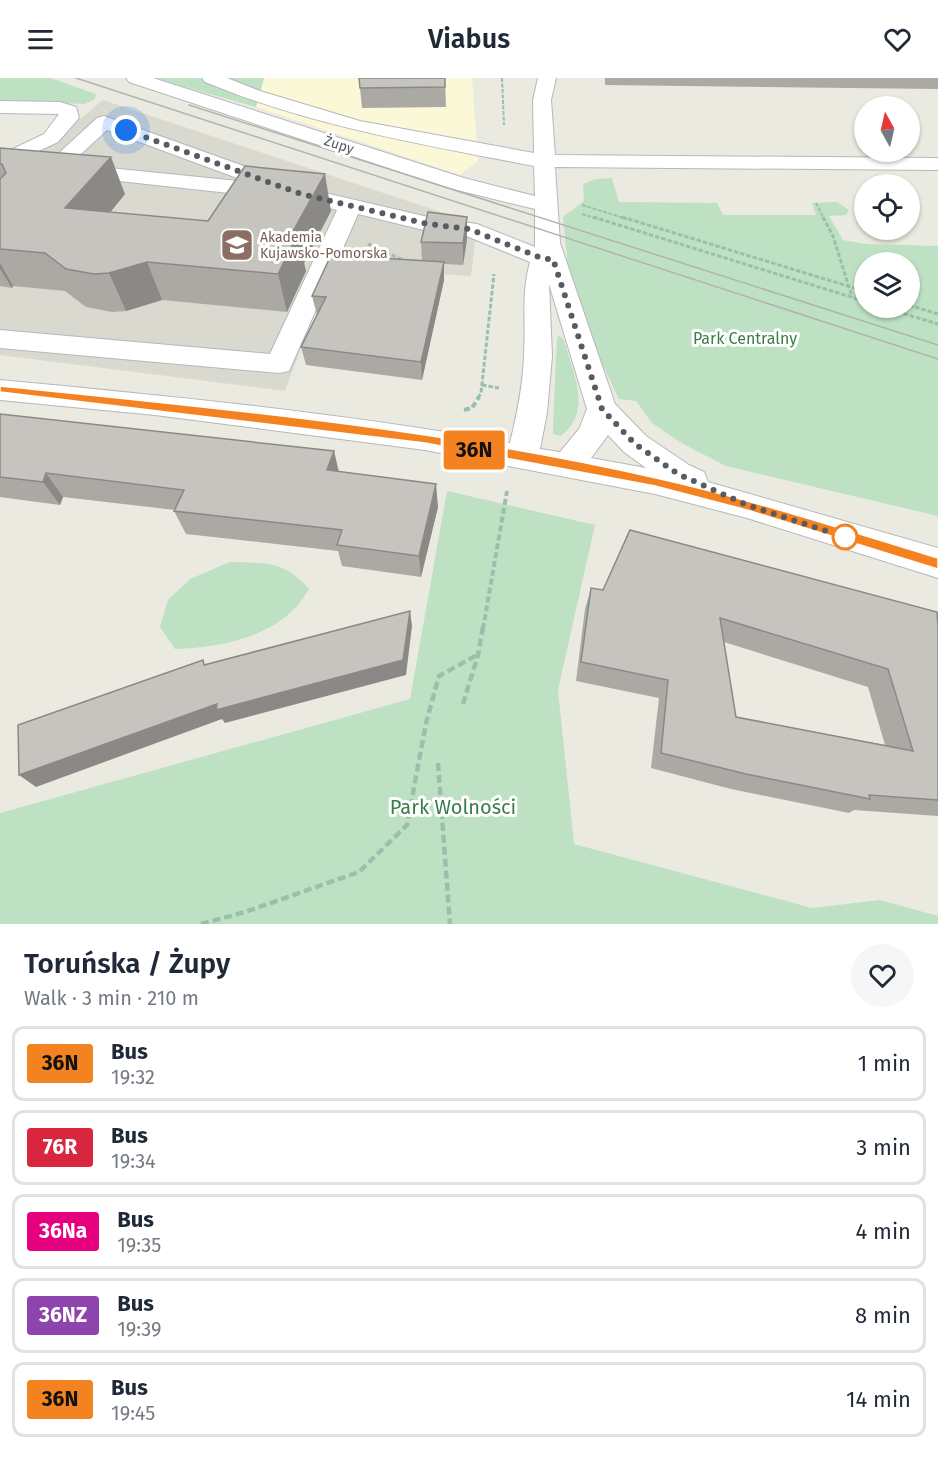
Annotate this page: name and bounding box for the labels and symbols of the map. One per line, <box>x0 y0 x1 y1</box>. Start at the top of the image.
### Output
north arrow <box>854 96 920 162</box>
your location <box>111 115 141 145</box>
street label: Żupy <box>322 131 356 158</box>
school or university icon: Akademia Kujawsko-Pomorska <box>219 227 255 263</box>
place label: Akademia Kujawsko-Pomorska <box>260 229 388 262</box>
park label: Park Centralny <box>693 329 797 348</box>
line badge: 36N <box>440 430 508 470</box>
unlabelled marker <box>832 524 858 550</box>
park label: Park Wolności <box>390 795 516 819</box>

